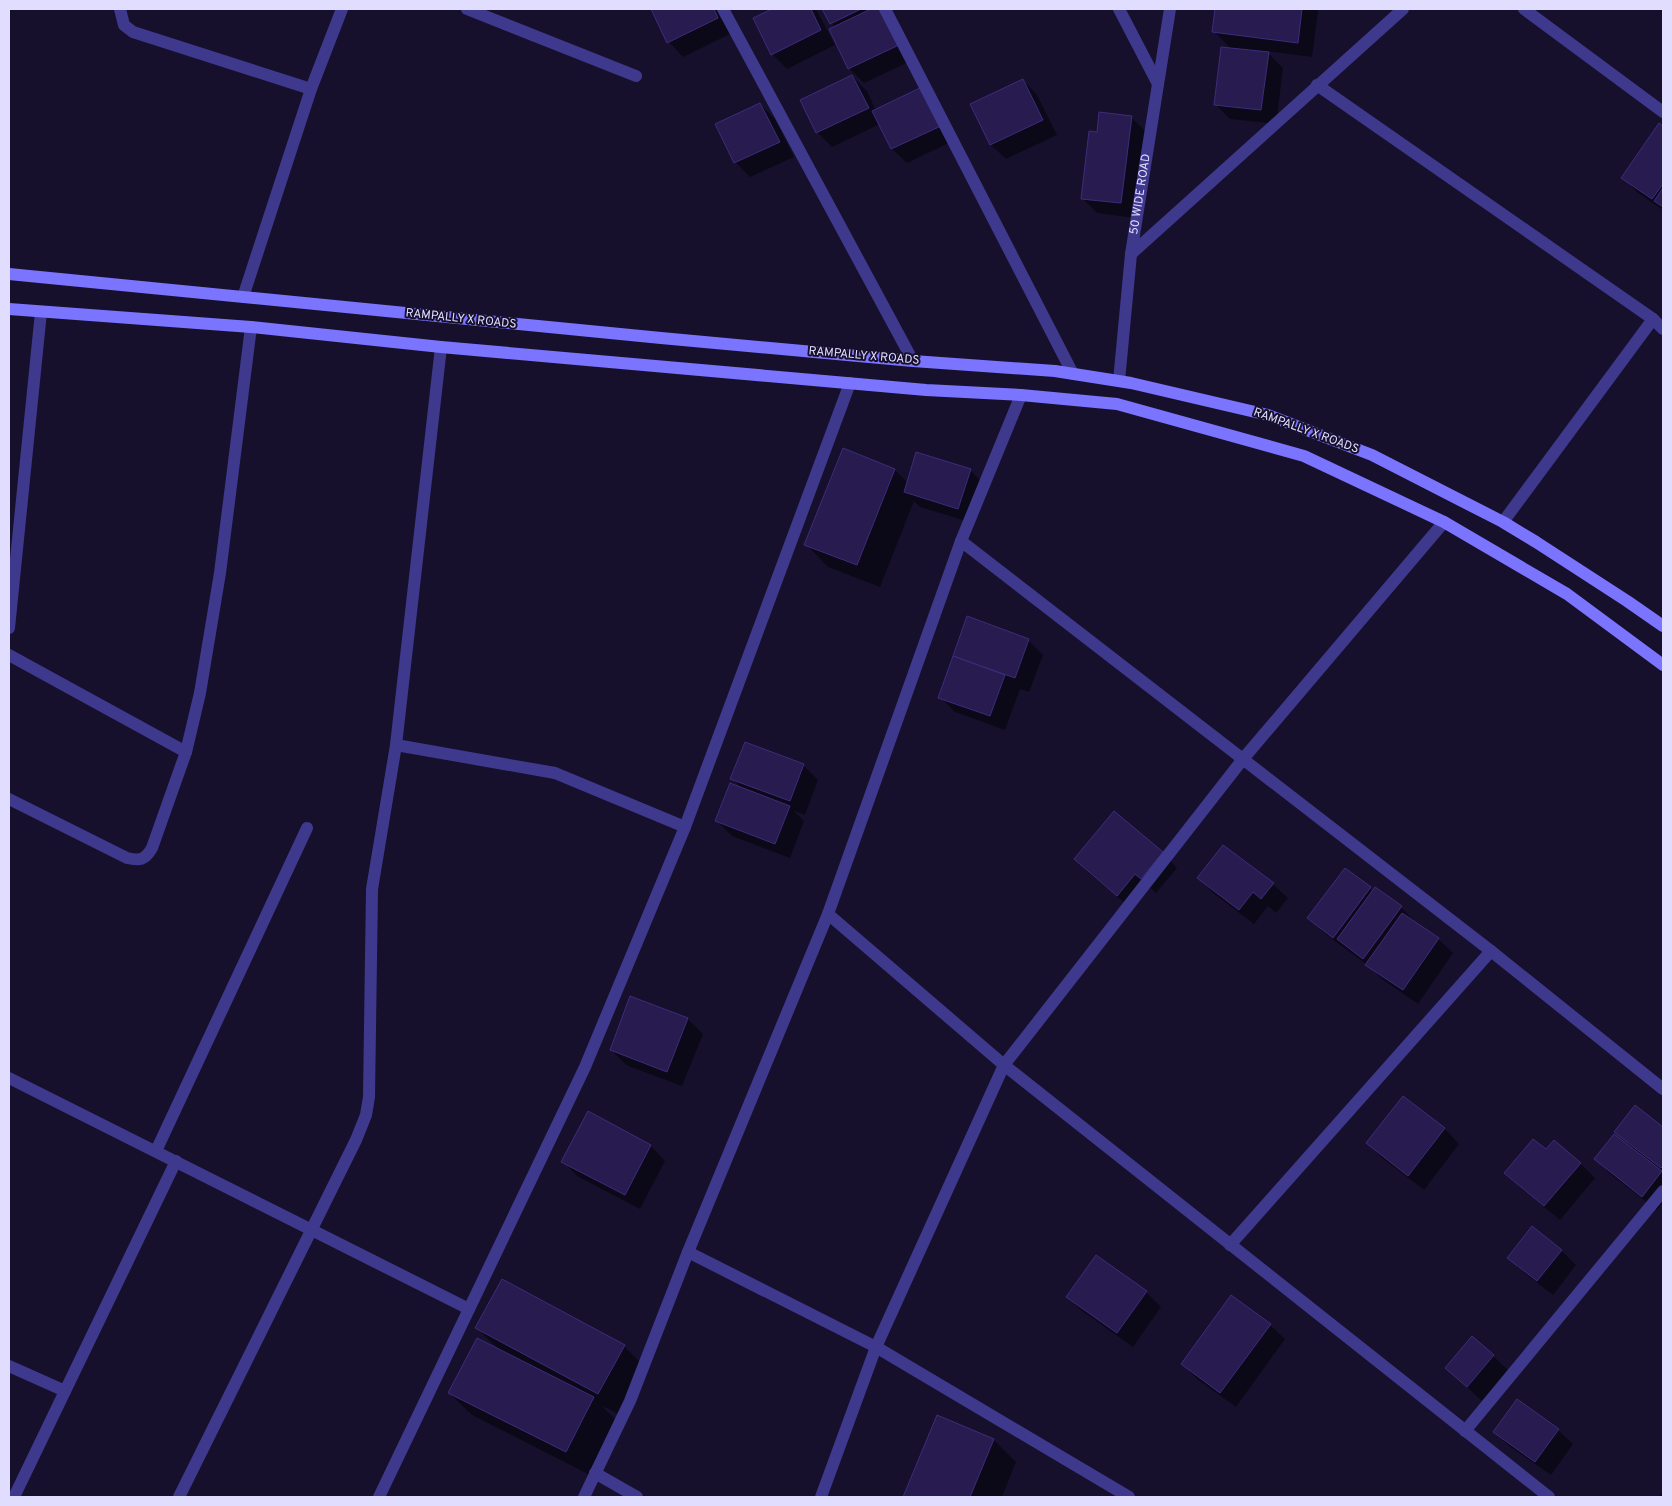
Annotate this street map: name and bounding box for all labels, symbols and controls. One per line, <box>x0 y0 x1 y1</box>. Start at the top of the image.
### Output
street label: 50 WIDE ROAD <box>1126 153 1155 236</box>
street label: RAMPALLY X ROADS <box>405 305 517 333</box>
street label: RAMPALLY X ROADS <box>808 343 920 369</box>
street label: RAMPALLY X ROADS <box>1251 404 1361 458</box>

